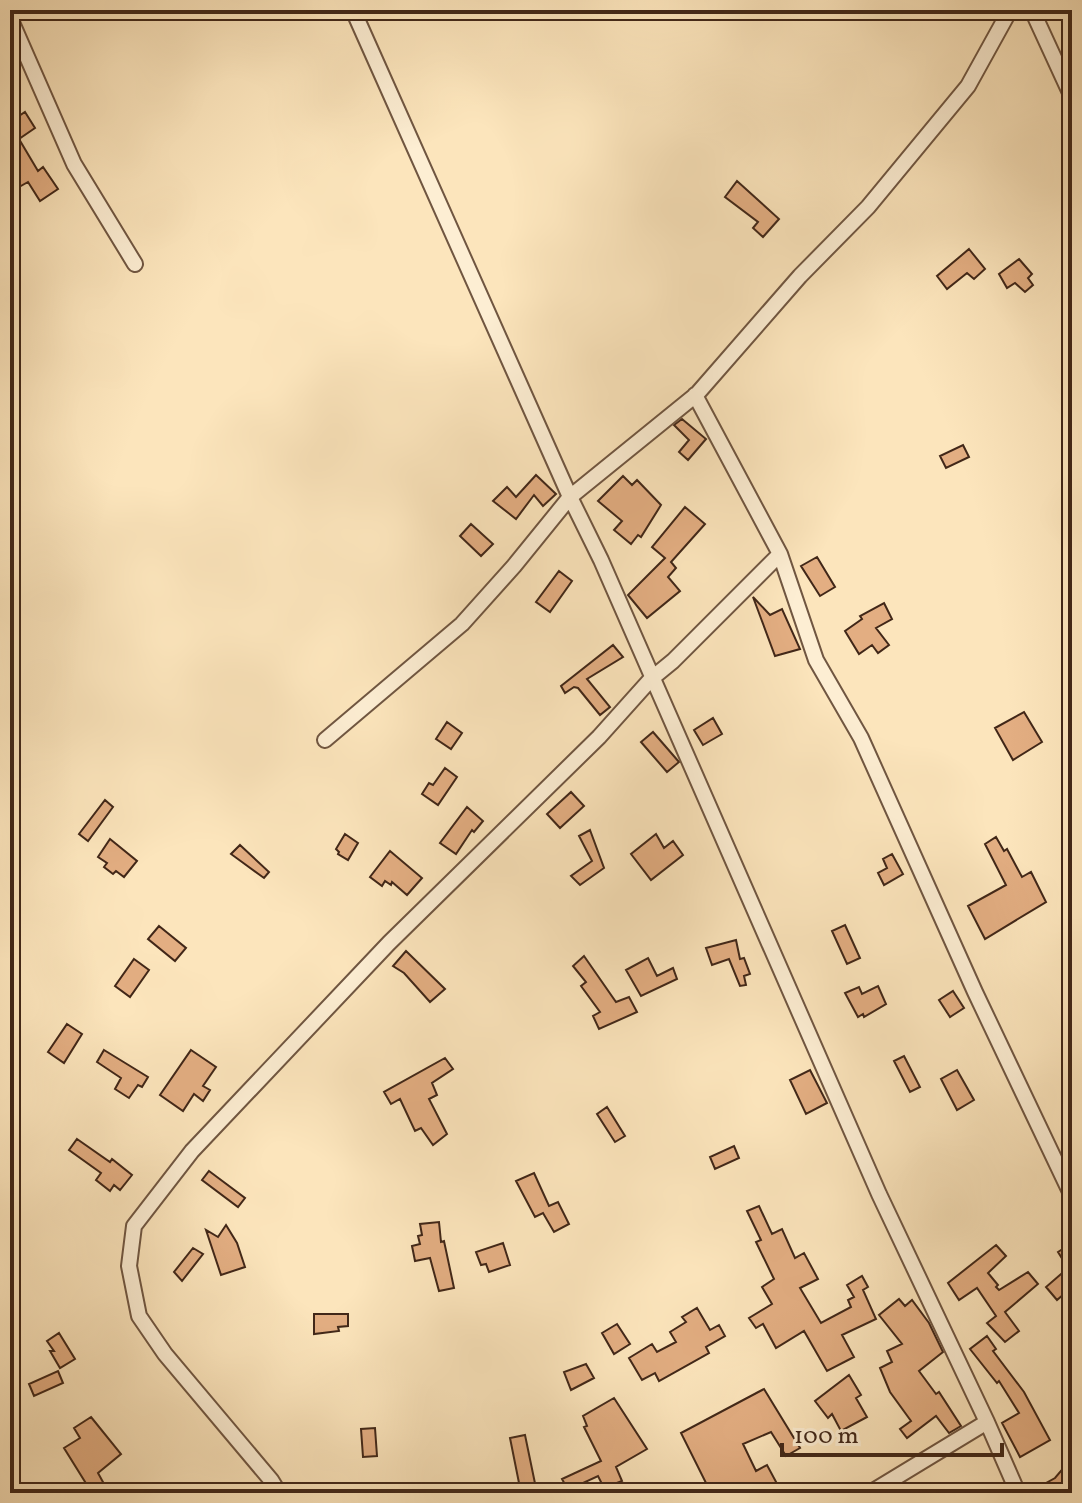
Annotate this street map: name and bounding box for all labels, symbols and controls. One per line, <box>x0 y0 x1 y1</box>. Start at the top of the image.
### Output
scale bar <box>782 1407 1002 1457</box>
text: 100 m <box>794 1420 859 1454</box>

